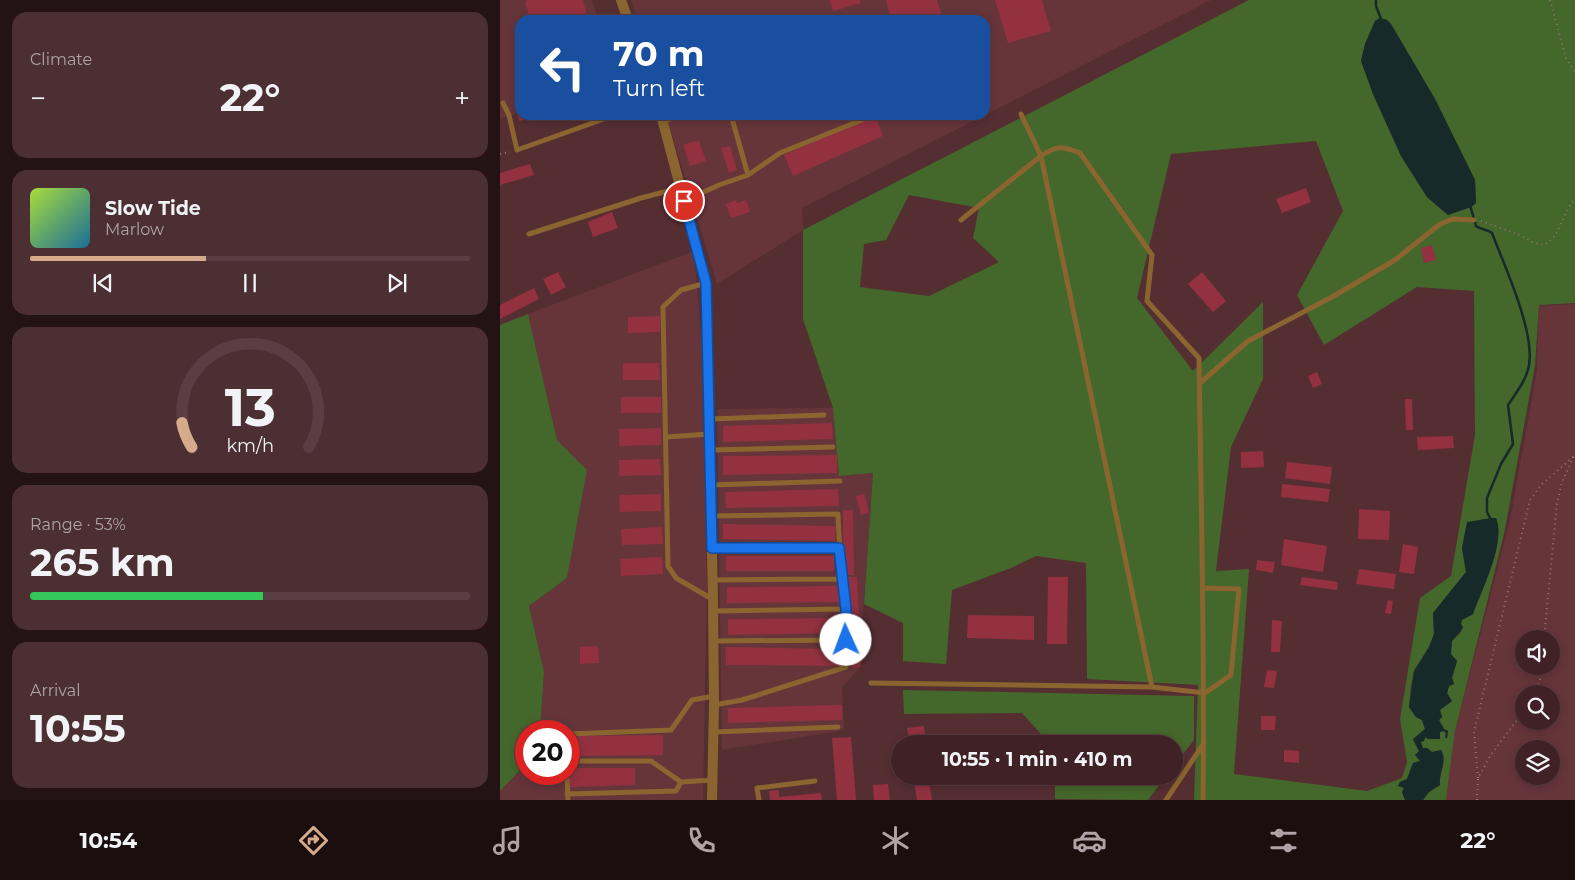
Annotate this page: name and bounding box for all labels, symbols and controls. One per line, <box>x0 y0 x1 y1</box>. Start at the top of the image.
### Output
text: 70 m <box>613 32 704 75</box>
icon: left <box>530 35 595 100</box>
text: Climate <box>30 50 92 69</box>
text: 22° <box>220 74 280 121</box>
text: Turn left <box>613 75 705 102</box>
text: − <box>30 81 46 115</box>
text: + <box>454 81 470 115</box>
pin <box>663 180 705 222</box>
icon: arrive <box>670 187 698 215</box>
text: Slow Tide <box>105 197 201 220</box>
text: Marlow <box>105 220 164 239</box>
icon: previous <box>89 269 117 297</box>
icon: pause <box>236 269 264 297</box>
icon: next <box>383 269 411 297</box>
text: 13 <box>224 376 276 439</box>
text: km/h <box>226 435 274 456</box>
text: Range · 53% <box>30 515 126 534</box>
text: 265 km <box>30 539 175 586</box>
position arrow <box>819 613 871 665</box>
map controls <box>1515 630 1560 785</box>
button: sound <box>1515 630 1560 675</box>
text: Arrival <box>30 681 80 700</box>
button: search <box>1515 685 1560 730</box>
text: 10:55 <box>30 705 126 752</box>
speed limit sign: 20 <box>515 720 580 785</box>
button: layers <box>1515 740 1560 785</box>
text: 10:55 · 1 min · 410 m <box>942 748 1132 771</box>
icon: directions <box>296 823 331 858</box>
icon: music <box>490 823 525 858</box>
icon: phone <box>684 823 719 858</box>
icon: climate <box>878 823 913 858</box>
icon: car <box>1072 823 1107 858</box>
icon: filters <box>1266 823 1301 858</box>
text: 10:54 <box>80 827 137 854</box>
text: 22° <box>1460 827 1495 854</box>

